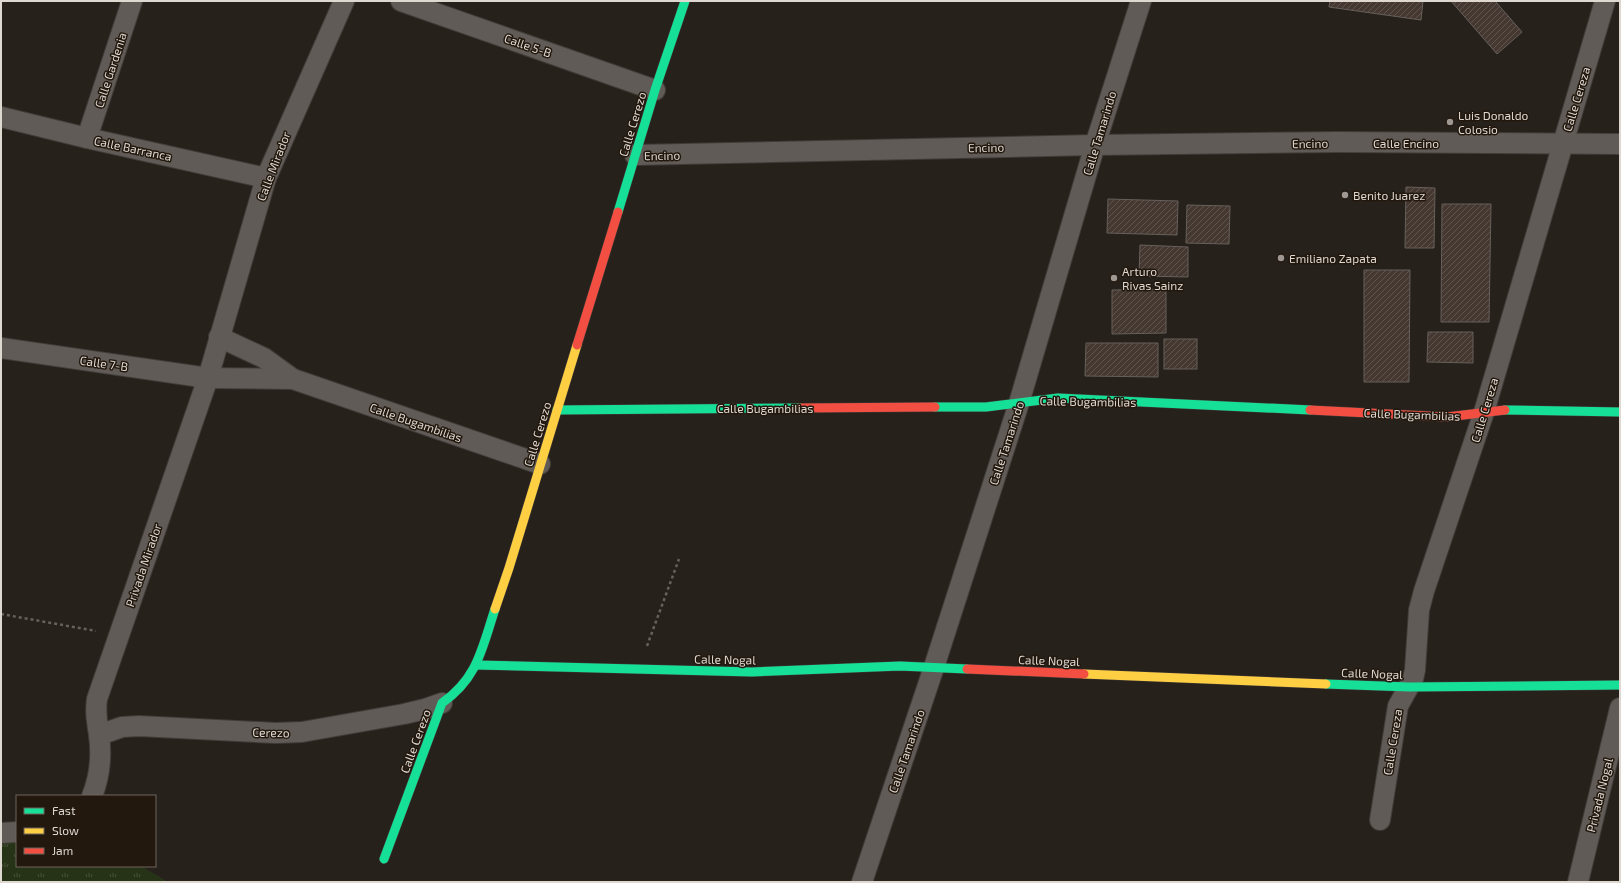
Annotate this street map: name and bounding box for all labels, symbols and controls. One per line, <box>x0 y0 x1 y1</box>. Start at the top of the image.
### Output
street label: Calle 5-B <box>503 30 553 60</box>
street label: Calle Gardenia <box>91 31 129 109</box>
street label: Calle Cereza <box>1560 65 1592 133</box>
street label: Calle Tamarindo <box>1080 89 1119 177</box>
street label: Calle Cerezo <box>616 90 649 158</box>
place label: Luis Donaldo Colosio <box>1458 108 1529 136</box>
marker: Luis Donaldo Colosio <box>1445 117 1455 127</box>
street label: Calle Mirador <box>253 129 293 203</box>
street label: Calle Barranca <box>93 133 173 163</box>
street label: Encino <box>1292 136 1328 150</box>
street label: Calle Encino <box>1373 136 1439 150</box>
street label: Encino <box>968 140 1004 154</box>
street label: Encino <box>644 148 680 162</box>
place label: Benito Juarez <box>1353 188 1425 202</box>
marker: Benito Juarez <box>1340 190 1350 200</box>
place label: Emiliano Zapata <box>1289 251 1377 265</box>
marker: Emiliano Zapata <box>1276 253 1286 263</box>
place label: Arturo Rivas Sainz <box>1122 264 1183 292</box>
marker: Arturo Rivas Sainz <box>1109 273 1119 283</box>
street label: Calle 7-B <box>79 353 129 373</box>
street label: Calle Cereza <box>1468 376 1500 444</box>
street label: Calle Bugambilias <box>1040 393 1136 409</box>
street label: Calle Tamarindo <box>986 399 1026 487</box>
street label: Calle Bugambilias <box>368 400 464 444</box>
street label: Calle Cerezo <box>521 400 554 468</box>
street label: Calle Bugambilias <box>717 401 813 415</box>
street label: Calle Bugambilias <box>1363 405 1461 423</box>
street label: Privada Mirador <box>122 521 164 609</box>
street label: Calle Nogal <box>694 651 756 667</box>
street label: Calle Nogal <box>1018 652 1081 668</box>
street label: Calle Nogal <box>1341 665 1404 681</box>
street label: Calle Cerezo <box>397 707 433 775</box>
street label: Calle Tamarindo <box>885 707 927 795</box>
street label: Calle Cereza <box>1380 708 1404 776</box>
street label: Cerezo <box>252 725 290 739</box>
street label: Privada Nogal <box>1583 756 1615 834</box>
legend <box>16 795 156 867</box>
text: Fast <box>52 803 76 817</box>
text: Slow <box>52 823 79 837</box>
text: Jam <box>52 843 73 857</box>

